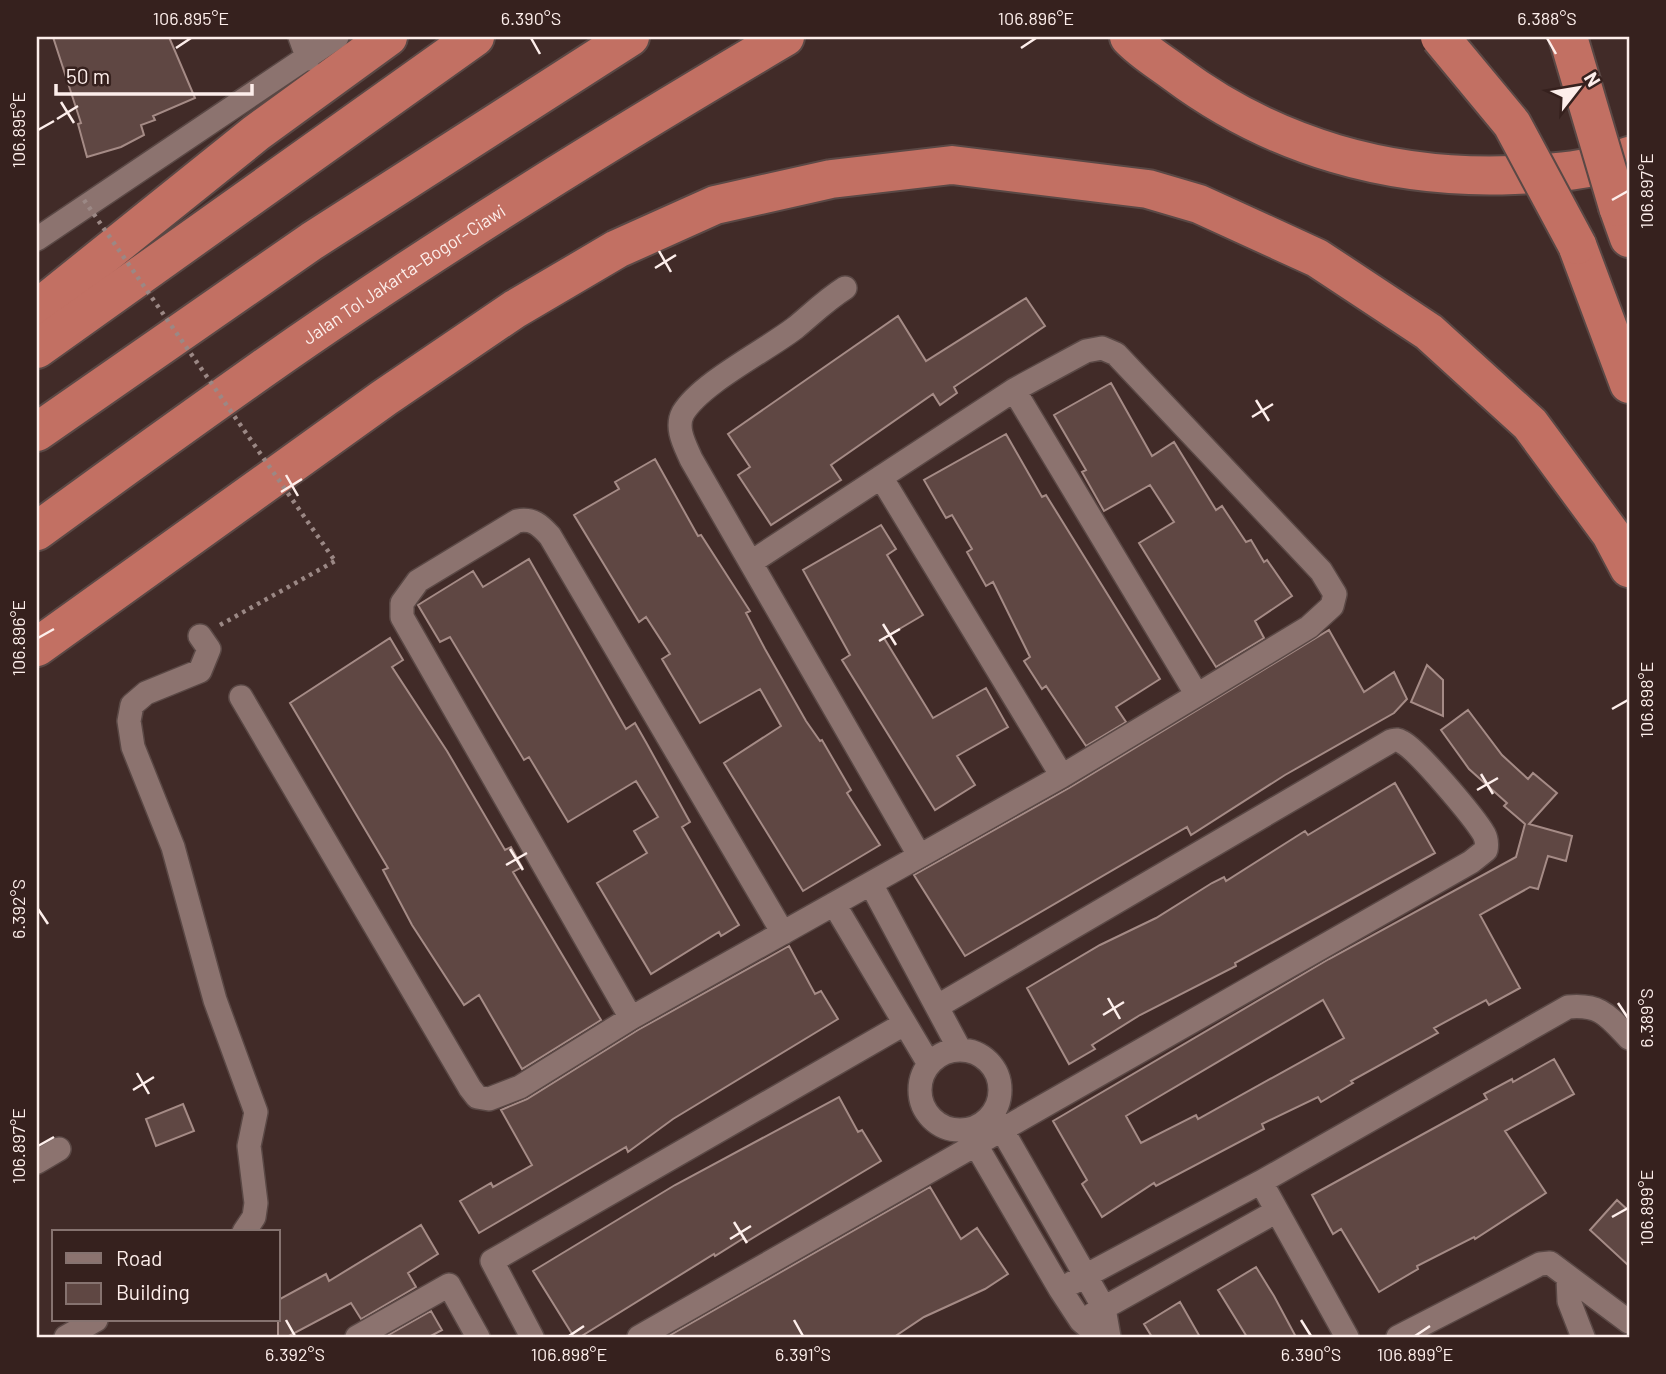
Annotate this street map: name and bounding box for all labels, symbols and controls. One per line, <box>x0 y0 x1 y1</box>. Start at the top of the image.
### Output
text: 106.895°E <box>153 7 229 29</box>
text: 6.390°S <box>501 7 561 29</box>
text: 106.896°E <box>998 7 1074 29</box>
text: 6.388°S <box>1517 7 1577 29</box>
scale bar <box>56 52 252 96</box>
north arrow <box>1544 52 1614 122</box>
text: 50 m <box>66 63 110 88</box>
text: N <box>1580 68 1606 90</box>
text: 106.895°E <box>7 92 29 168</box>
text: 106.897°E <box>1635 153 1657 229</box>
street label: Jalan Tol Jakarta–Bogor–Ciawi <box>298 199 509 349</box>
text: 106.896°E <box>7 600 29 676</box>
text: 106.898°E <box>1635 662 1657 738</box>
text: 6.392°S <box>7 879 29 939</box>
text: 6.389°S <box>1635 988 1657 1048</box>
text: 106.897°E <box>7 1108 29 1184</box>
text: 106.899°E <box>1635 1170 1657 1246</box>
legend <box>52 1230 280 1322</box>
text: Road <box>116 1245 162 1270</box>
text: Building <box>116 1279 190 1304</box>
text: 6.392°S <box>265 1343 325 1365</box>
text: 106.898°E <box>531 1343 607 1365</box>
text: 6.391°S <box>775 1343 831 1365</box>
text: 6.390°S <box>1281 1343 1341 1365</box>
text: 106.899°E <box>1377 1343 1453 1365</box>

